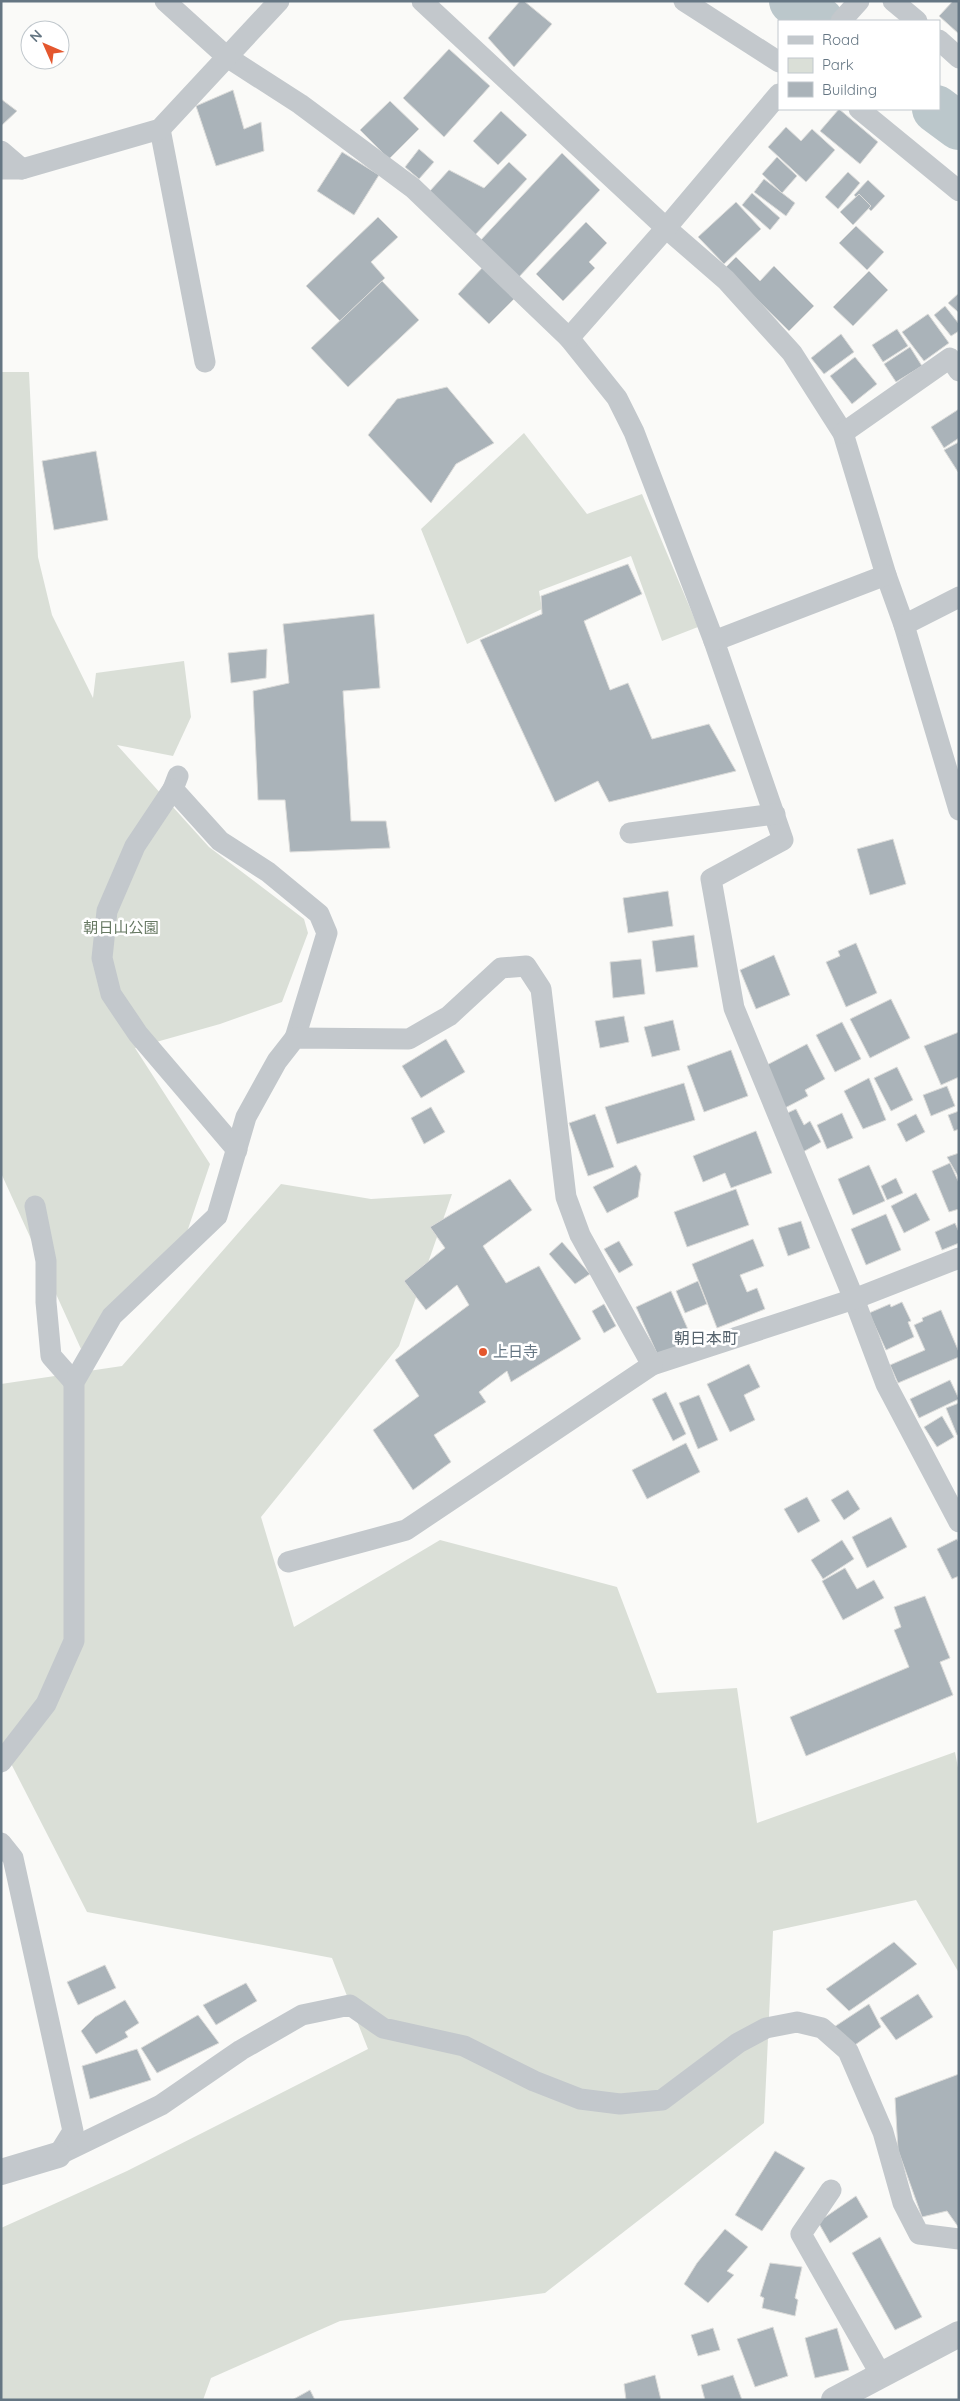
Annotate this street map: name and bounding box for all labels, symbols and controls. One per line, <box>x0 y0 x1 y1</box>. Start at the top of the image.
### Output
north arrow <box>20 20 70 70</box>
legend <box>778 20 940 110</box>
text: N <box>26 26 46 46</box>
text: Road <box>822 30 859 49</box>
text: Park <box>822 55 854 74</box>
text: Building <box>822 80 877 99</box>
park label: 朝日山公園 <box>83 918 159 937</box>
district label: 朝日本町 <box>674 1328 738 1348</box>
place label: 上日寺 <box>493 1342 538 1361</box>
marker: 上日寺 <box>477 1346 489 1358</box>

